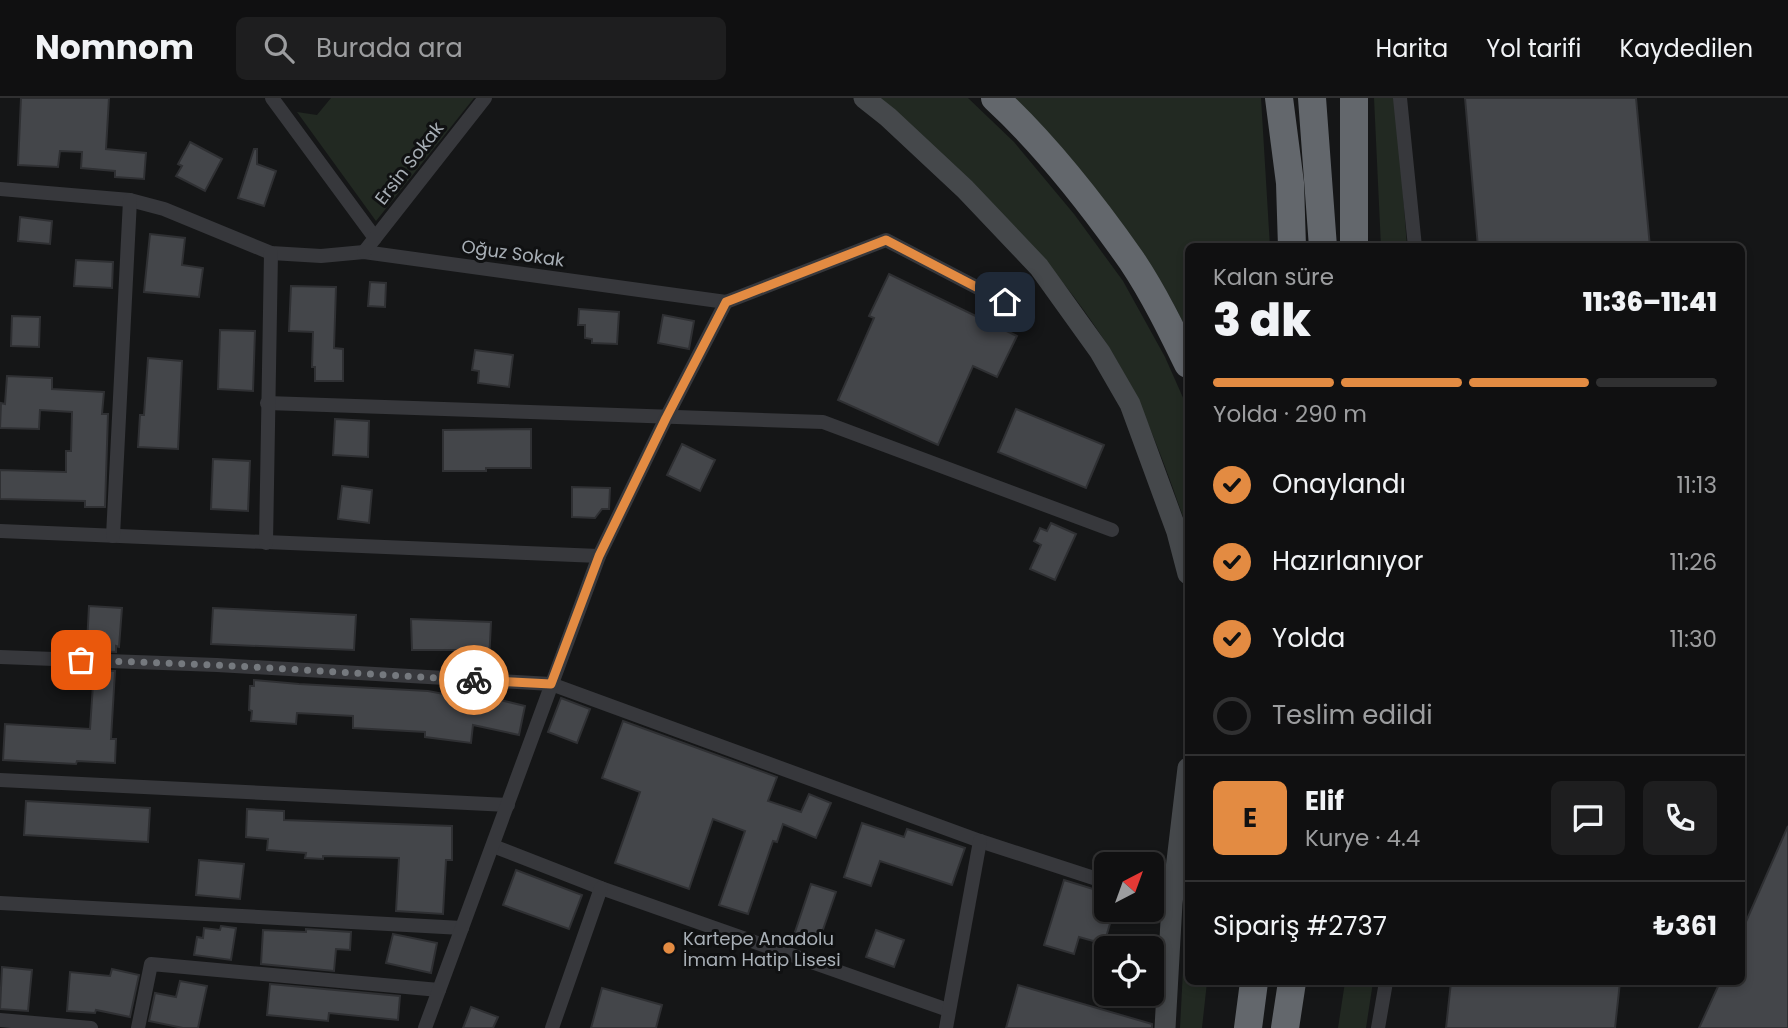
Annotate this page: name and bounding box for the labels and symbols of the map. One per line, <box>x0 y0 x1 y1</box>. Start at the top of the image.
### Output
street label: Ersin Sokak <box>369 116 450 210</box>
street label: Oğuz Sokak <box>460 233 567 273</box>
pin <box>975 272 1035 332</box>
pin <box>51 630 111 690</box>
courier <box>439 645 509 715</box>
north arrow <box>1094 852 1164 922</box>
place label: Kartepe Anadolu İmam Hatip Lisesi <box>683 926 841 972</box>
marker: Kartepe Anadolu İmam Hatip Lisesi <box>661 940 677 956</box>

